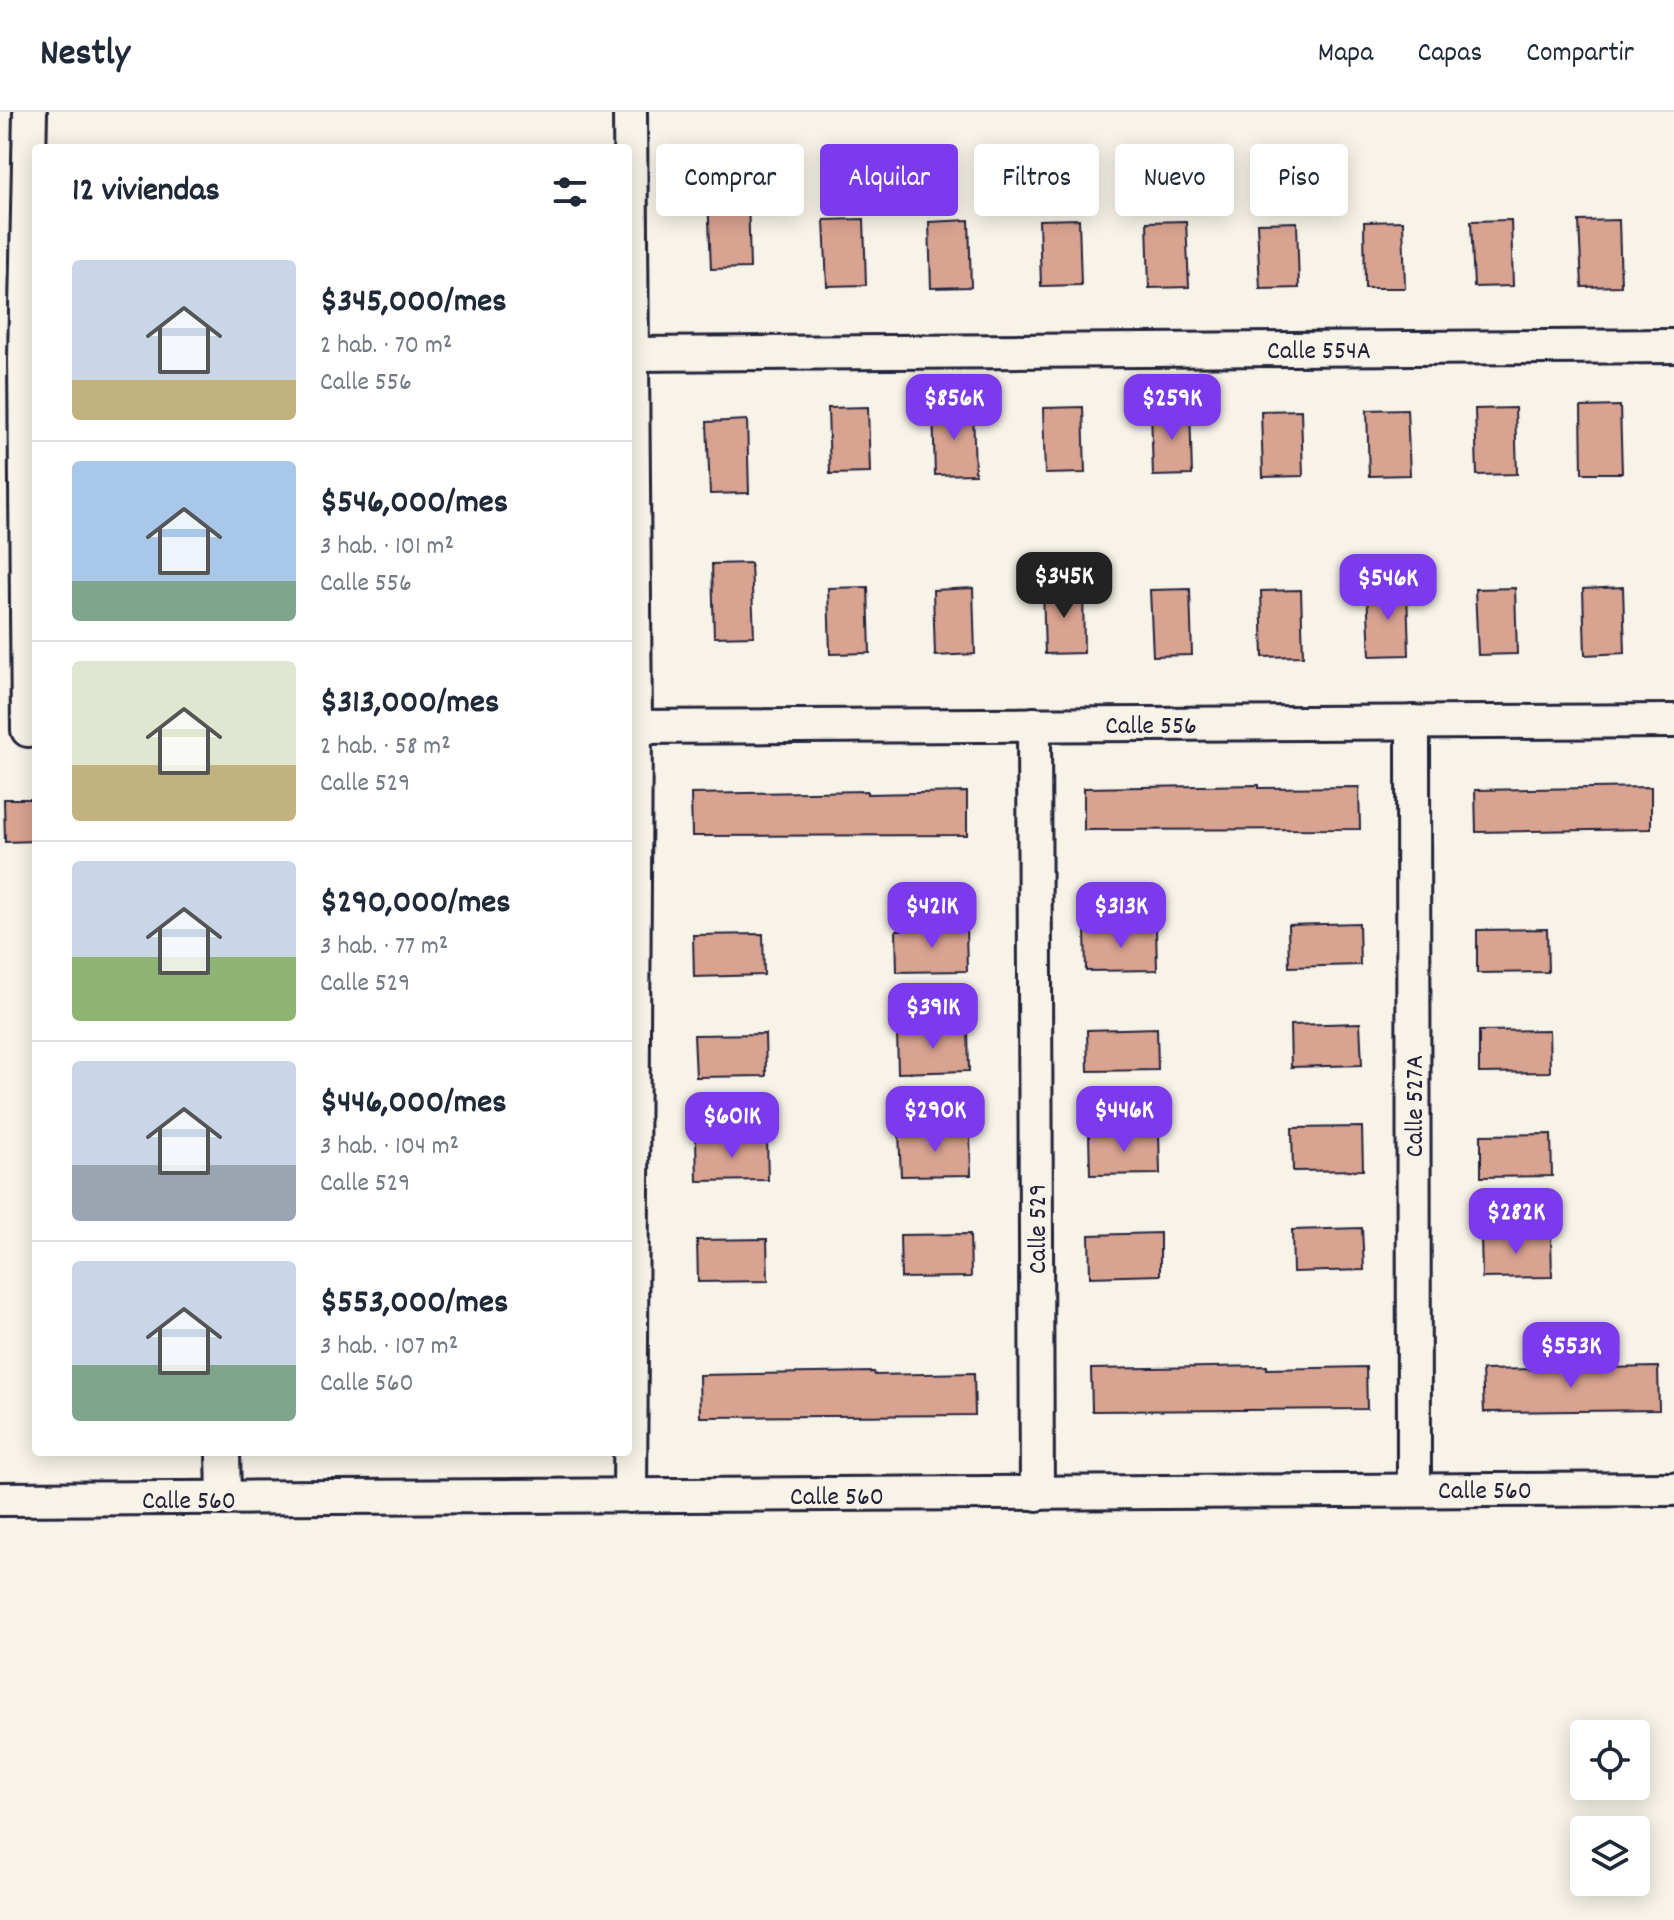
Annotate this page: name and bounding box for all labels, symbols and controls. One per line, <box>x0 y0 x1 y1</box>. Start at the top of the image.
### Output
text: Nestly <box>40 28 130 83</box>
text: Mapa <box>1318 35 1373 75</box>
text: Capas <box>1417 35 1482 75</box>
text: Compartir <box>1526 35 1634 75</box>
chip: Comprar <box>656 144 804 216</box>
chip: Alquilar <box>820 144 958 216</box>
chip: Filtros <box>974 144 1099 216</box>
chip: Nuevo <box>1115 144 1234 216</box>
chip: Piso <box>1250 144 1348 216</box>
text: 12 viviendas <box>72 168 220 217</box>
icon: filters <box>548 170 592 214</box>
text: $345,000/mes <box>320 279 507 328</box>
icon: home <box>136 292 232 388</box>
text: 2 hab. · 70 m² <box>320 328 452 365</box>
street label: Calle 554A <box>1267 334 1371 371</box>
text: Calle 556 <box>320 365 412 402</box>
pin: $856K <box>898 374 1010 442</box>
pin: $259K <box>1116 374 1228 442</box>
text: $856K <box>924 381 984 418</box>
text: $259K <box>1142 381 1202 418</box>
text: $546,000/mes <box>320 480 508 529</box>
icon: home <box>136 493 232 589</box>
text: 3 hab. · 101 m² <box>320 529 454 566</box>
pin: $345K <box>1008 552 1120 620</box>
pin: $546K <box>1332 554 1444 622</box>
text: $345K <box>1034 559 1094 596</box>
text: $546K <box>1358 561 1418 598</box>
text: Calle 556 <box>320 566 412 603</box>
text: $313,000/mes <box>320 680 499 729</box>
icon: home <box>136 693 232 789</box>
street label: Calle 556 <box>1105 709 1197 746</box>
text: 2 hab. · 58 m² <box>320 729 451 766</box>
text: Calle 529 <box>320 766 410 803</box>
text: $290,000/mes <box>320 880 511 929</box>
pin: $421K <box>876 882 988 950</box>
pin: $313K <box>1065 882 1177 950</box>
text: $421K <box>905 889 959 926</box>
text: $313K <box>1094 889 1148 926</box>
icon: home <box>136 893 232 989</box>
text: 3 hab. · 77 m² <box>320 929 448 966</box>
text: Calle 529 <box>320 966 410 1003</box>
pin: $391K <box>877 983 989 1051</box>
text: $391K <box>906 990 960 1027</box>
street label: Calle 527A <box>1398 1055 1435 1157</box>
text: $446,000/mes <box>320 1080 507 1129</box>
pin: $290K <box>879 1086 991 1154</box>
pin: $446K <box>1068 1086 1180 1154</box>
pin: $601K <box>676 1092 788 1160</box>
icon: home <box>136 1093 232 1189</box>
text: $290K <box>904 1093 966 1130</box>
text: $446K <box>1094 1093 1154 1130</box>
text: $601K <box>703 1099 761 1136</box>
text: 3 hab. · 104 m² <box>320 1129 459 1166</box>
text: Calle 529 <box>320 1166 410 1203</box>
street label: Calle 529 <box>1021 1184 1058 1274</box>
pin: $282K <box>1460 1188 1572 1256</box>
text: $282K <box>1487 1195 1545 1232</box>
text: $553,000/mes <box>320 1280 508 1329</box>
icon: home <box>136 1293 232 1389</box>
pin: $553K <box>1515 1322 1627 1390</box>
text: 3 hab. · 107 m² <box>320 1329 458 1366</box>
text: $553K <box>1541 1329 1601 1366</box>
text: Calle 560 <box>320 1366 414 1403</box>
street label: Calle 560 <box>1438 1474 1532 1511</box>
street label: Calle 560 <box>790 1480 884 1517</box>
street label: Calle 560 <box>142 1484 236 1521</box>
map controls <box>1570 1720 1650 1896</box>
button: locate <box>1570 1720 1650 1800</box>
button: layers <box>1570 1816 1650 1896</box>

